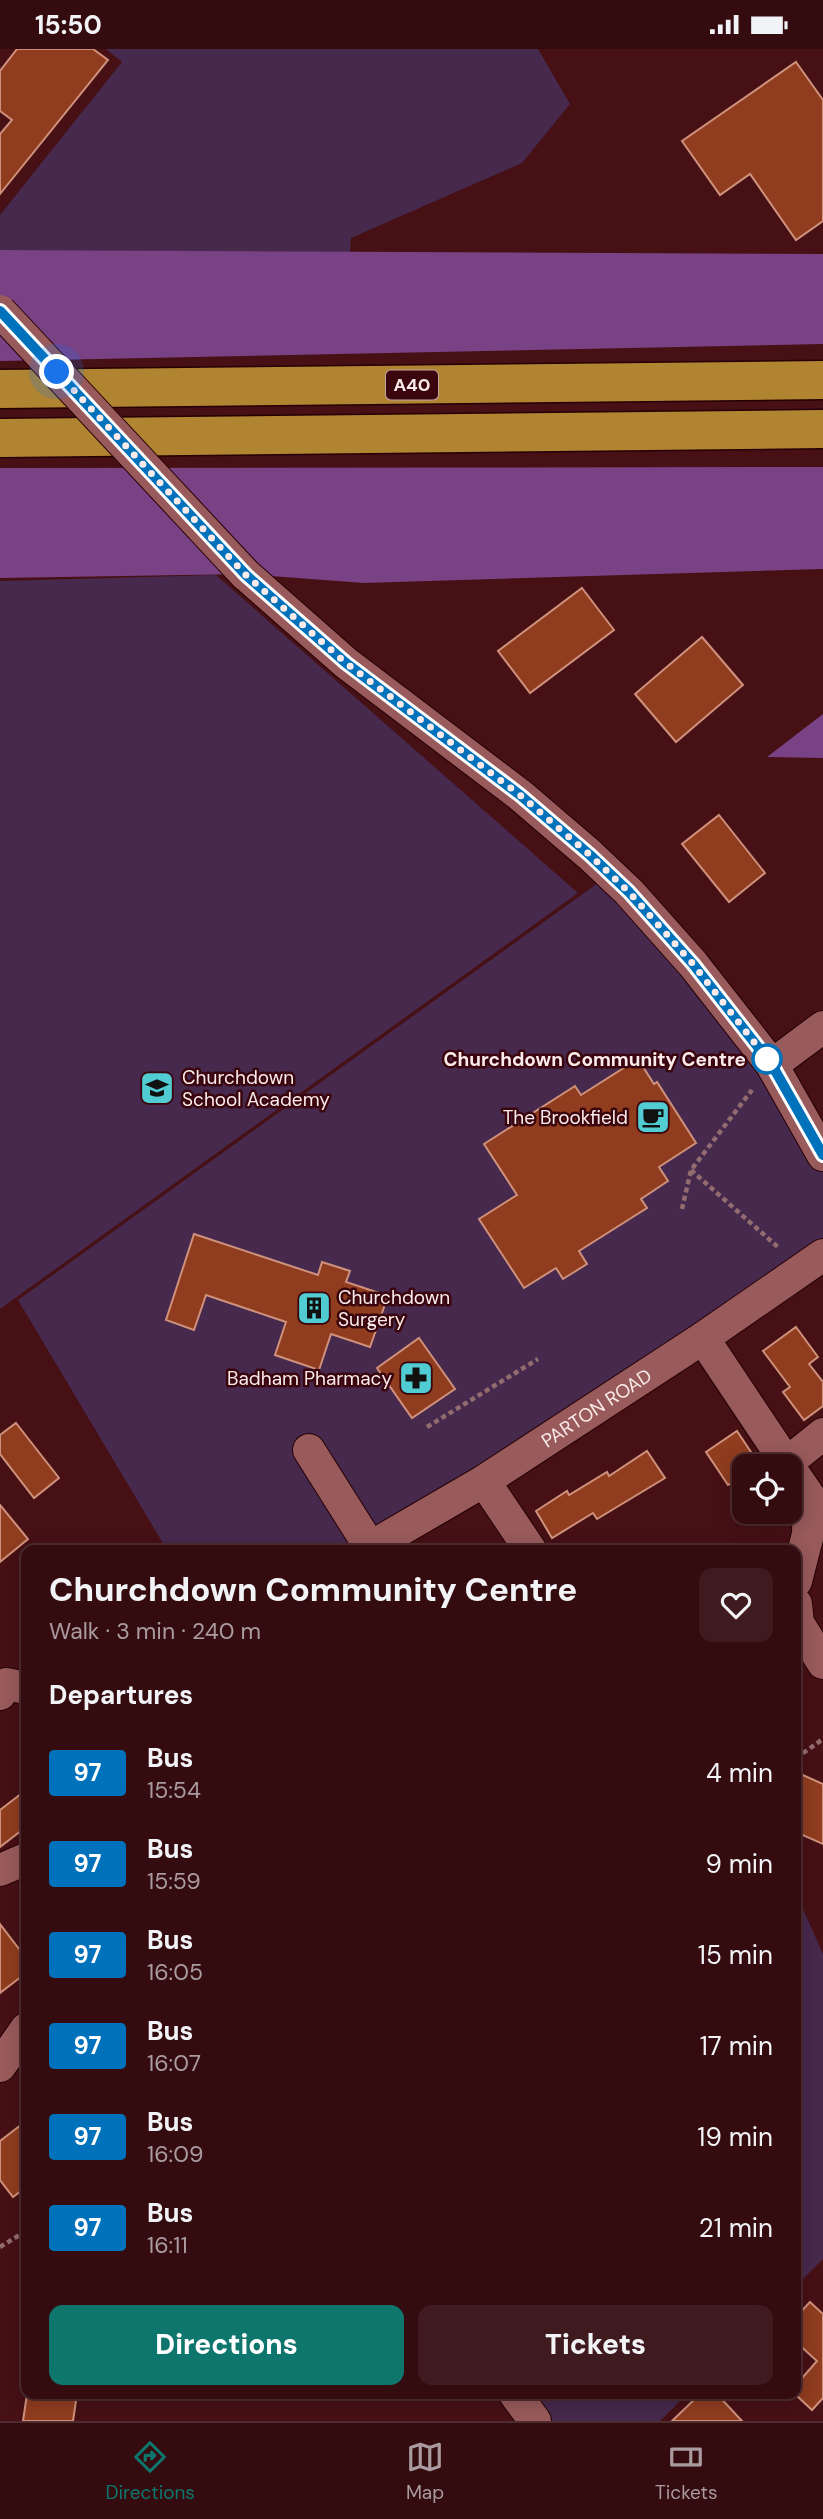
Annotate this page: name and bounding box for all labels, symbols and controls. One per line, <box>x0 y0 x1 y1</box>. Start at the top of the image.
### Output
text: 15:50 <box>35 8 102 42</box>
your location <box>39 354 74 389</box>
road number: A40 <box>386 371 438 399</box>
marker: Churchdown Community Centre <box>752 1044 782 1074</box>
place label: Churchdown Community Centre <box>444 1047 746 1072</box>
place label: Churchdown School Academy <box>182 1065 330 1112</box>
school or university icon: Churchdown School Academy <box>138 1069 176 1107</box>
cafe icon: The Brookfield <box>634 1098 672 1136</box>
place label: The Brookfield <box>503 1105 628 1130</box>
place label: Churchdown Surgery <box>338 1285 450 1332</box>
building icon: Churchdown Surgery <box>295 1289 333 1327</box>
pharmacy icon: Badham Pharmacy <box>397 1359 435 1397</box>
street label: PARTON ROAD <box>537 1363 657 1453</box>
place label: Badham Pharmacy <box>227 1366 392 1391</box>
map controls <box>732 1454 802 1524</box>
button: locate <box>732 1454 802 1524</box>
text: Churchdown Community Centre <box>49 1568 577 1611</box>
button: heart <box>699 1568 773 1642</box>
text: Walk · 3 min · 240 m <box>49 1616 261 1646</box>
text: Departures <box>49 1678 193 1712</box>
text: Bus <box>147 1741 193 1775</box>
text: 4 min <box>706 1756 773 1790</box>
text: 97 <box>74 1757 101 1788</box>
text: 15:54 <box>147 1775 201 1805</box>
text: Bus <box>147 1832 193 1866</box>
text: 9 min <box>705 1847 773 1881</box>
text: 97 <box>74 1848 101 1879</box>
text: 15:59 <box>147 1866 201 1896</box>
text: Bus <box>147 1923 193 1957</box>
text: 15 min <box>698 1938 773 1972</box>
text: 97 <box>74 1939 101 1970</box>
text: 16:05 <box>147 1957 203 1987</box>
text: Bus <box>147 2014 193 2048</box>
text: 17 min <box>700 2029 773 2063</box>
text: 97 <box>74 2030 101 2061</box>
text: 16:07 <box>147 2048 201 2078</box>
text: Bus <box>147 2105 193 2139</box>
text: 19 min <box>697 2120 773 2154</box>
text: 97 <box>74 2121 101 2152</box>
text: 16:09 <box>147 2139 203 2169</box>
text: Bus <box>147 2196 193 2230</box>
text: 21 min <box>699 2211 773 2245</box>
text: 97 <box>74 2212 101 2243</box>
text: 16:11 <box>147 2230 188 2260</box>
button: Directions <box>49 2305 404 2385</box>
button: Tickets <box>418 2305 773 2385</box>
tab: Directions <box>105 2438 195 2505</box>
tab: Map <box>406 2438 444 2505</box>
tab: Tickets <box>655 2438 718 2505</box>

